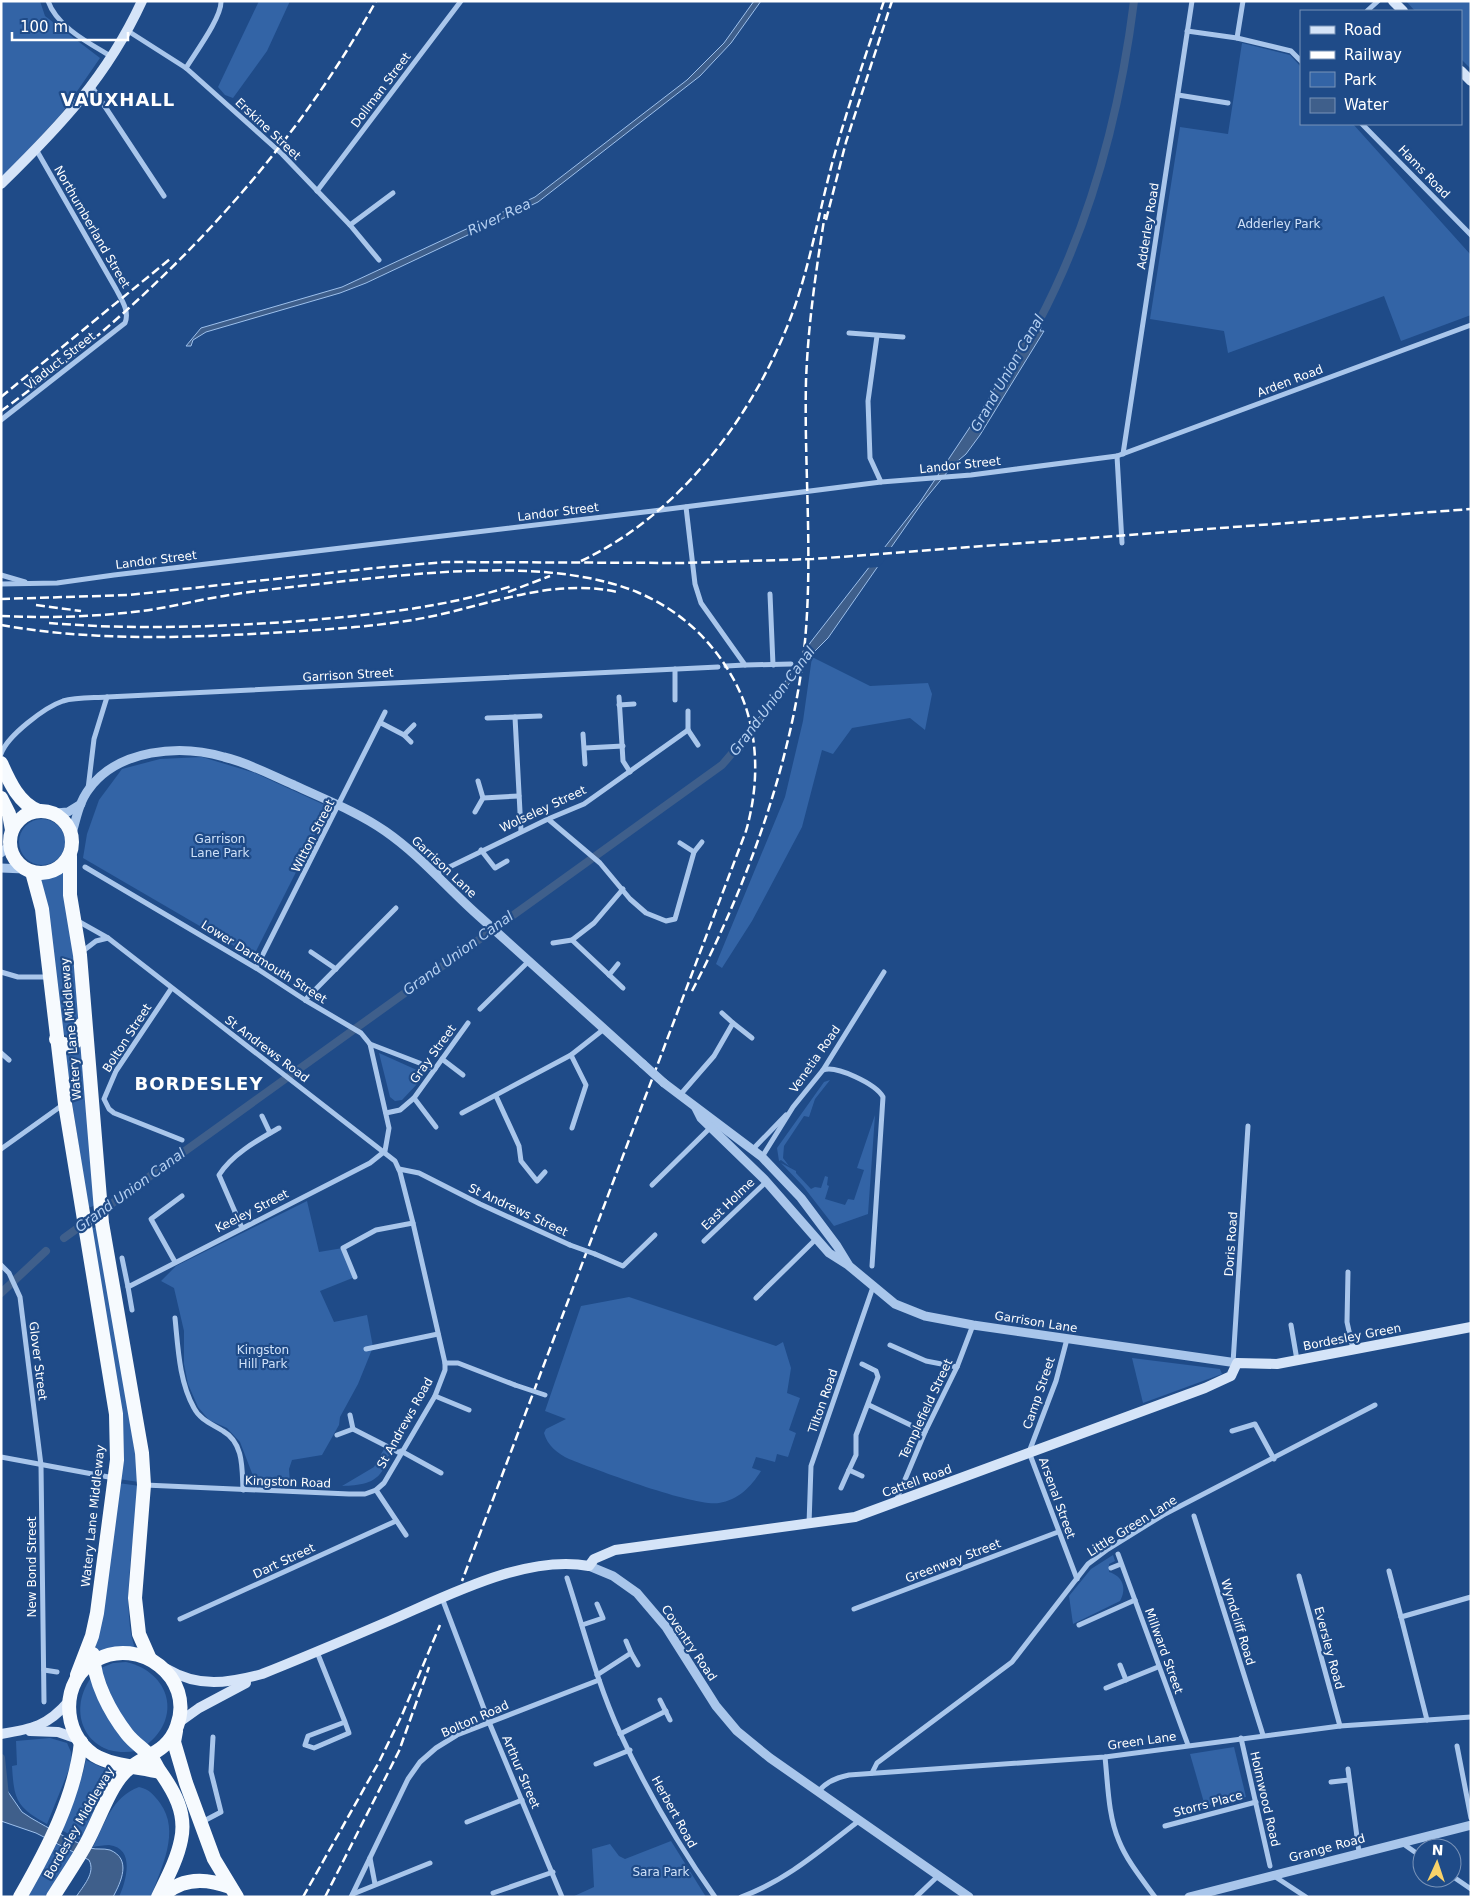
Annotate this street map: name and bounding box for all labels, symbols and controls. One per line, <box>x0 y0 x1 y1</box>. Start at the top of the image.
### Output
scale bar <box>12 10 129 42</box>
legend <box>1300 10 1462 125</box>
text: 100 m <box>20 18 68 36</box>
text: Road <box>1344 21 1382 39</box>
text: Railway <box>1344 46 1402 64</box>
street label: Dollman Street <box>348 50 414 130</box>
text: Park <box>1344 71 1377 89</box>
district label: VAUXHALL <box>61 89 175 110</box>
street label: Erskine Street <box>232 95 304 163</box>
text: Water <box>1344 96 1389 114</box>
street label: Hams Road <box>1395 143 1453 201</box>
street label: Northumberland Street <box>51 163 133 291</box>
street label: Adderley Road <box>1134 182 1162 270</box>
water label: River Rea <box>465 195 533 239</box>
park label: Adderley Park <box>1237 217 1321 231</box>
water label: Grand Union Canal <box>967 312 1047 434</box>
street label: Viaduct Street <box>22 329 98 393</box>
street label: Arden Road <box>1255 362 1325 400</box>
street label: Landor Street <box>919 454 1002 476</box>
street label: Landor Street <box>517 500 600 524</box>
street label: Landor Street <box>115 548 198 572</box>
water label: Grand Union Canal <box>726 643 818 759</box>
street label: Garrison Street <box>302 666 394 684</box>
street label: Wolseley Street <box>498 783 589 835</box>
street label: Witton Street <box>289 797 337 875</box>
park label: Garrison Lane Park <box>191 832 249 860</box>
street label: Garrison Lane <box>409 833 479 901</box>
water label: Grand Union Canal <box>400 908 516 998</box>
street label: Lower Dartmouth Street <box>199 918 330 1007</box>
street label: Watery Lane Middleway <box>58 957 84 1101</box>
street label: Bolton Street <box>100 1001 154 1075</box>
street label: St Andrews Road <box>222 1013 312 1085</box>
street label: Gray Street <box>407 1022 459 1086</box>
street label: Venetia Road <box>787 1023 843 1095</box>
district label: BORDESLEY <box>135 1073 263 1094</box>
water label: Grand Union Canal <box>72 1145 188 1235</box>
street label: East Holme <box>699 1175 757 1233</box>
street label: St Andrews Street <box>466 1181 570 1239</box>
street label: Keeley Street <box>213 1186 291 1235</box>
street label: Doris Road <box>1222 1211 1240 1277</box>
street label: Garrison Lane <box>994 1309 1078 1335</box>
street label: Glover Street <box>26 1321 50 1402</box>
street label: Bordesley Green <box>1302 1321 1402 1353</box>
park label: Kingston Hill Park <box>237 1343 289 1371</box>
street label: Camp Street <box>1020 1355 1058 1431</box>
street label: Templefield Street <box>896 1356 955 1462</box>
street label: Tilton Road <box>805 1367 841 1436</box>
street label: St Andrews Road <box>374 1375 436 1471</box>
street label: Watery Lane Middleway <box>79 1444 107 1588</box>
street label: Arsenal Street <box>1036 1456 1078 1541</box>
street label: Cattell Road <box>880 1462 954 1500</box>
street label: Kingston Road <box>245 1473 331 1491</box>
street label: Little Green Lane <box>1085 1493 1179 1559</box>
street label: New Bond Street <box>25 1516 39 1618</box>
street label: Greenway Street <box>903 1536 1003 1586</box>
street label: Dart Street <box>251 1540 317 1581</box>
street label: Wyndcliff Road <box>1218 1577 1258 1667</box>
street label: Coventry Road <box>658 1602 720 1684</box>
street label: Eversley Road <box>1311 1605 1347 1691</box>
street label: Millward Street <box>1142 1606 1186 1696</box>
street label: Bolton Road <box>439 1698 511 1740</box>
street label: Green Lane <box>1107 1729 1177 1753</box>
street label: Arthur Street <box>499 1733 543 1811</box>
street label: Holmwood Road <box>1247 1750 1283 1848</box>
street label: Bordesley Middleway <box>41 1764 117 1882</box>
street label: Herbert Road <box>649 1774 699 1850</box>
street label: Storrs Place <box>1172 1788 1244 1820</box>
street label: Grange Road <box>1287 1831 1367 1865</box>
north arrow <box>1412 1838 1462 1888</box>
text: N <box>1431 1842 1444 1858</box>
park label: Sara Park <box>632 1865 690 1879</box>

